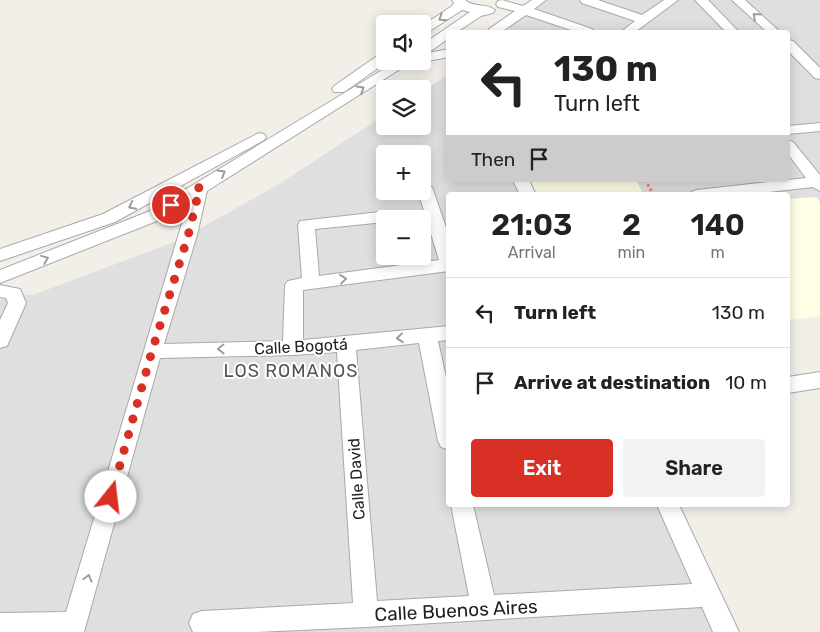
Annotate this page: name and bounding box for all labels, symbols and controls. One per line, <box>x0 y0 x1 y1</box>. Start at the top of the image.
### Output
one-way arrow <box>438 12 448 21</box>
one-way arrow <box>753 13 762 22</box>
map controls <box>376 15 431 265</box>
button: sound <box>376 15 431 70</box>
text: 130 m <box>554 48 658 90</box>
icon: left <box>471 50 536 115</box>
button: layers <box>376 80 431 135</box>
one-way arrow <box>356 86 365 96</box>
text: Turn left <box>554 90 640 117</box>
button: + <box>376 145 431 200</box>
icon: arrive <box>525 145 553 173</box>
text: Then <box>471 148 515 171</box>
one-way arrow <box>217 170 226 180</box>
pin <box>150 184 192 226</box>
icon: arrive <box>157 191 185 219</box>
one-way arrow <box>128 200 137 210</box>
text: 21:03 <box>491 207 572 243</box>
text: 2 <box>622 207 641 243</box>
text: 140 <box>690 207 745 243</box>
button: − <box>376 210 431 265</box>
text: Arrival <box>508 243 556 262</box>
text: min <box>618 243 645 262</box>
text: m <box>711 243 725 262</box>
one-way arrow <box>40 255 49 265</box>
one-way arrow <box>339 274 347 285</box>
icon: left <box>471 299 499 327</box>
text: Turn left <box>514 301 596 324</box>
text: 130 m <box>712 301 765 324</box>
one-way arrow <box>396 332 404 343</box>
street label: Calle Bogotá <box>254 335 348 358</box>
one-way arrow <box>217 344 225 355</box>
district label: LOS ROMANOS <box>224 360 358 382</box>
icon: arrive <box>471 369 499 397</box>
text: Arrive at destination <box>514 371 710 394</box>
text: 10 m <box>725 371 767 394</box>
street label: Calle David <box>344 437 369 521</box>
button: Exit <box>471 439 613 497</box>
button: Share <box>623 439 765 497</box>
position arrow <box>84 470 136 522</box>
one-way arrow <box>83 574 93 582</box>
street label: Calle Buenos Aires <box>374 595 538 626</box>

